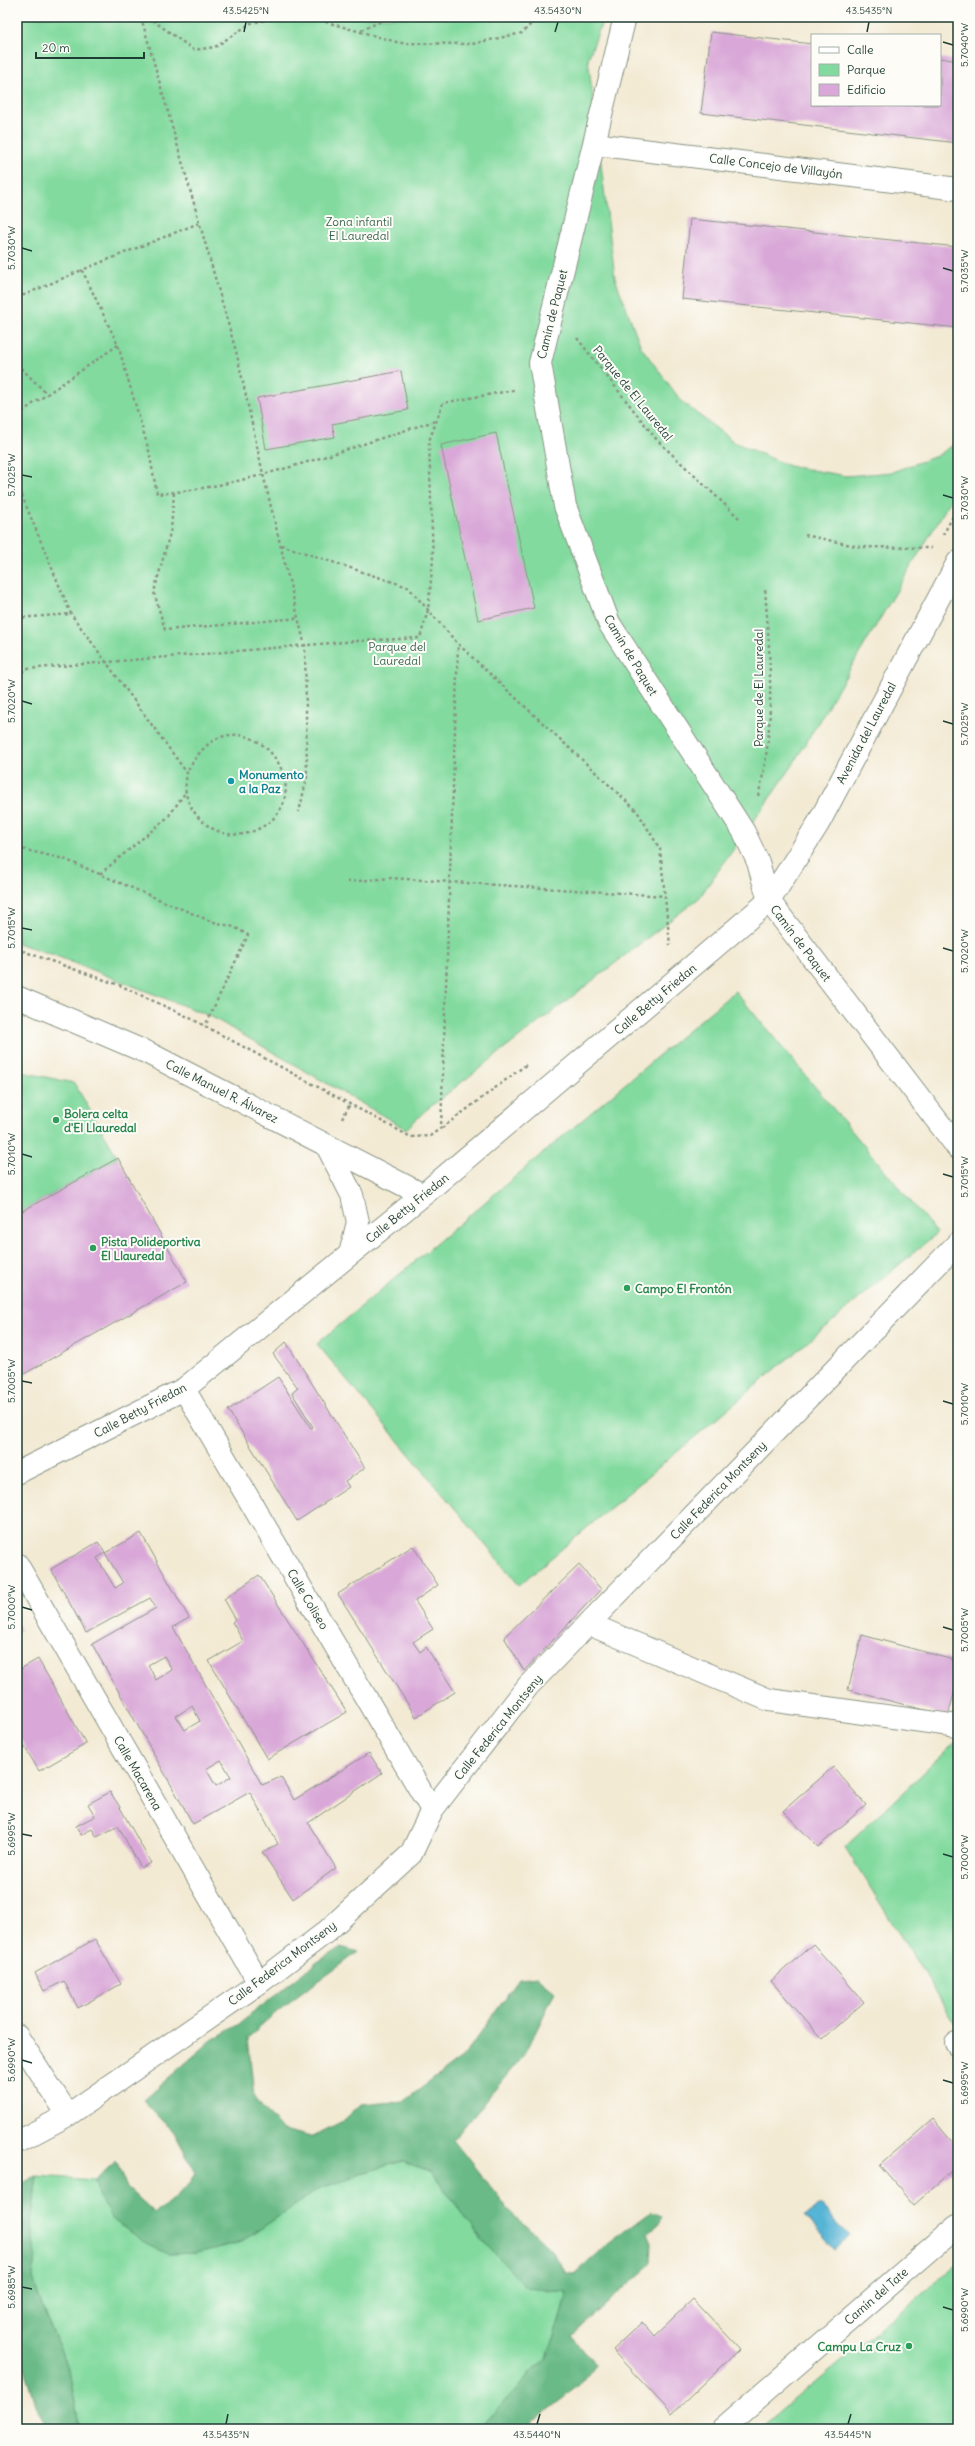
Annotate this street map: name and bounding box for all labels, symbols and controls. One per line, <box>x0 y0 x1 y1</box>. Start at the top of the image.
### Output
text: 43.5425°N <box>223 4 269 17</box>
text: 43.5430°N <box>534 4 582 17</box>
text: 43.5435°N <box>846 4 892 17</box>
text: 5.7040°W <box>958 23 971 67</box>
scale bar <box>36 34 144 60</box>
legend <box>811 34 941 106</box>
text: 20 m <box>42 40 70 55</box>
text: Calle <box>847 42 874 57</box>
text: Parque <box>847 62 886 77</box>
text: Edificio <box>847 82 886 97</box>
street label: Calle Concejo de Villayón <box>708 150 844 182</box>
park label: Zona infantil El Lauredal <box>326 214 392 243</box>
text: 5.7030°W <box>5 226 18 270</box>
text: 5.7035°W <box>958 249 971 293</box>
street label: Camín de Paquet <box>534 268 570 360</box>
street label: Parque de El Lauredal <box>590 342 676 444</box>
text: 5.7025°W <box>5 454 18 496</box>
text: 5.7030°W <box>958 476 971 520</box>
street label: Camín de Paquet <box>601 612 661 698</box>
street label: Parque de El Lauredal <box>751 629 766 747</box>
park label: Parque del Lauredal <box>368 639 426 668</box>
text: 5.7020°W <box>5 679 18 723</box>
street label: Avenida del Lauredal <box>833 680 899 786</box>
text: 5.7025°W <box>958 703 971 745</box>
place label: Monumento a la Paz <box>239 767 304 796</box>
marker: Monumento a la Paz <box>226 776 236 786</box>
street label: Camín de Paquet <box>767 902 835 984</box>
text: 5.7015°W <box>5 907 18 949</box>
text: 5.7020°W <box>958 929 971 973</box>
street label: Calle Betty Friedan <box>611 960 699 1038</box>
street label: Calle Manuel R. Álvarez <box>163 1056 281 1126</box>
place label: Bolera celta d'El Llauredal <box>64 1106 137 1135</box>
marker: Bolera celta d'El Llauredal <box>51 1115 61 1125</box>
text: 5.7010°W <box>5 1133 18 1175</box>
text: 5.7015°W <box>958 1156 971 1198</box>
street label: Calle Betty Friedan <box>362 1170 452 1246</box>
place label: Pista Polideportiva El Llauredal <box>101 1234 201 1263</box>
marker: Pista Polideportiva El Llauredal <box>88 1243 98 1253</box>
place label: Campo El Frontón <box>635 1281 732 1297</box>
marker: Campo El Frontón <box>622 1283 632 1293</box>
text: 5.7005°W <box>5 1359 18 1403</box>
street label: Calle Betty Friedan <box>91 1379 189 1441</box>
text: 5.7010°W <box>958 1383 971 1425</box>
street label: Calle Federica Montseny <box>667 1437 769 1543</box>
street label: Calle Coliseo <box>284 1566 332 1632</box>
text: 5.7000°W <box>5 1585 18 1629</box>
text: 5.7005°W <box>958 1608 971 1652</box>
street label: Calle Federica Montseny <box>451 1671 545 1783</box>
street label: Calle Macarena <box>111 1733 165 1813</box>
text: 5.6995°W <box>5 1812 18 1856</box>
text: 5.7000°W <box>958 1835 971 1879</box>
street label: Calle Federica Montseny <box>225 1917 339 2009</box>
text: 5.6990°W <box>5 2038 18 2082</box>
text: 5.6995°W <box>958 2061 971 2105</box>
street label: Camín del Tate <box>841 2264 911 2328</box>
text: 5.6985°W <box>5 2265 18 2309</box>
text: 5.6990°W <box>958 2288 971 2332</box>
place label: Campu La Cruz <box>818 2339 901 2355</box>
marker: Campu La Cruz <box>904 2341 914 2351</box>
text: 43.5435°N <box>203 2428 249 2441</box>
text: 43.5440°N <box>513 2428 561 2441</box>
text: 43.5445°N <box>825 2428 871 2441</box>

